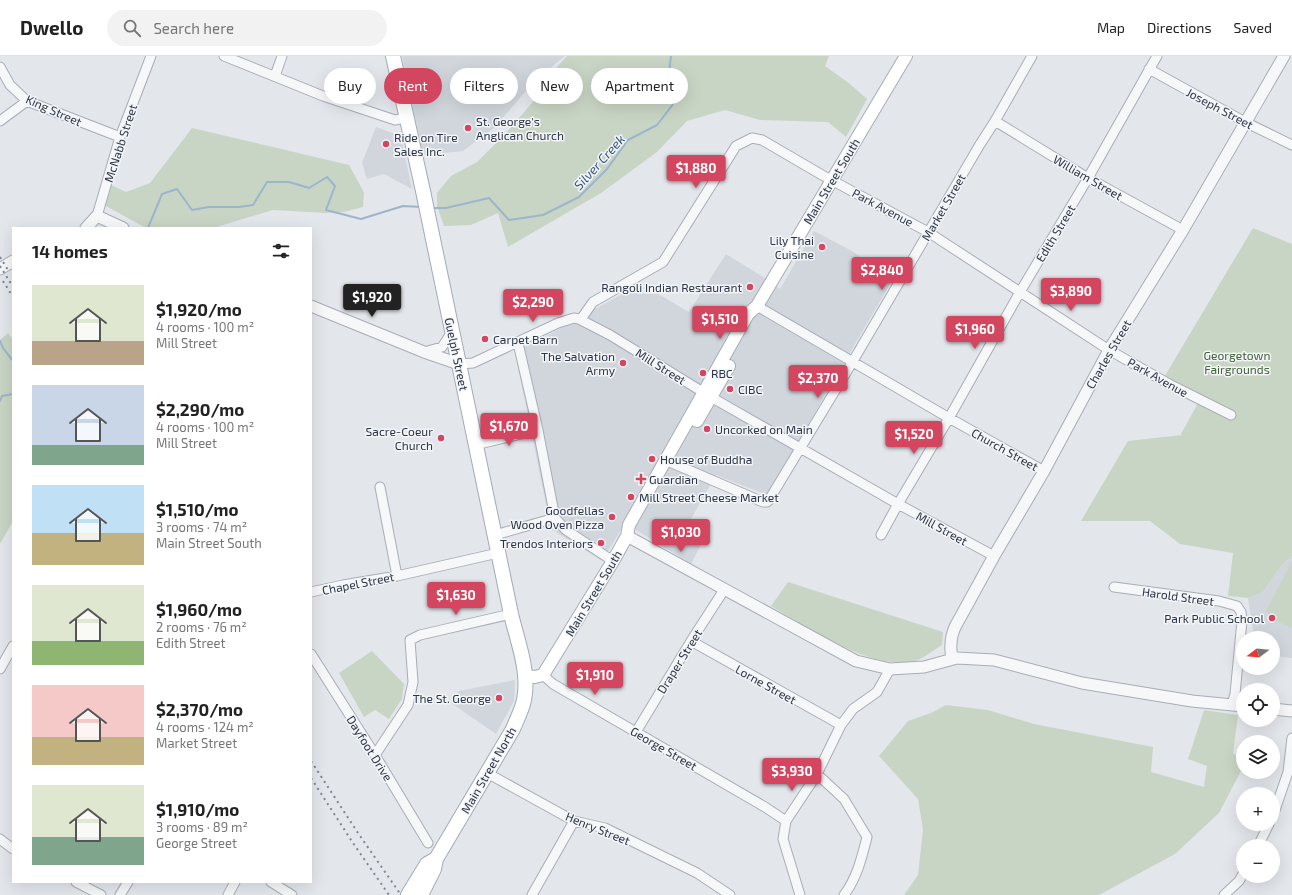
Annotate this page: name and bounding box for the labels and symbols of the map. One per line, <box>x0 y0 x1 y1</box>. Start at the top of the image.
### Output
street label: Joseph Street <box>1184 85 1256 132</box>
street label: King Street <box>24 91 85 129</box>
street label: McNabb Street <box>101 102 139 184</box>
place label: St. George's Anglican Church <box>476 114 564 142</box>
marker: St. George's Anglican Church <box>463 123 473 133</box>
place label: Ride on Tire Sales Inc. <box>394 130 458 158</box>
water label: Silver Creek <box>570 131 628 193</box>
street label: Main Street South <box>800 136 862 226</box>
marker: Ride on Tire Sales Inc. <box>381 139 391 149</box>
street label: William Street <box>1051 152 1125 203</box>
pin: $1,880 <box>663 155 729 189</box>
street label: Market Street <box>918 171 968 243</box>
street label: Park Avenue <box>850 185 916 229</box>
street label: Edith Street <box>1032 202 1078 264</box>
place label: Lily Thai Cuisine <box>770 233 814 261</box>
marker: Lily Thai Cuisine <box>817 242 827 252</box>
pin: $2,840 <box>849 257 915 291</box>
pin: $3,890 <box>1038 278 1104 312</box>
place label: Rangoli Indian Restaurant <box>601 280 742 294</box>
marker: Rangoli Indian Restaurant <box>745 282 755 292</box>
pin: $1,920 <box>339 284 405 318</box>
pin: $2,290 <box>500 289 566 323</box>
pin: $1,510 <box>687 306 753 340</box>
street label: Guelph Street <box>442 316 472 392</box>
pin: $1,960 <box>942 316 1008 350</box>
street label: Charles Street <box>1083 317 1134 391</box>
place label: Carpet Barn <box>493 332 558 346</box>
marker: Carpet Barn <box>480 334 490 344</box>
street label: Mill Street <box>633 345 689 387</box>
park label: Georgetown Fairgrounds <box>1204 348 1270 376</box>
place label: The Salvation Army <box>541 349 616 377</box>
street label: Park Avenue <box>1125 355 1191 399</box>
marker: The Salvation Army <box>618 358 628 368</box>
pin: $2,370 <box>785 365 851 399</box>
place label: RBC <box>711 366 733 380</box>
marker: RBC <box>698 368 708 378</box>
place label: CIBC <box>738 382 762 396</box>
marker: CIBC <box>725 384 735 394</box>
pin: $1,670 <box>476 413 542 447</box>
pin: $1,520 <box>881 421 947 455</box>
place label: Uncorked on Main <box>715 422 813 436</box>
place label: Sacre-Coeur Church <box>366 424 433 452</box>
marker: Uncorked on Main <box>702 424 712 434</box>
street label: Church Street <box>969 425 1041 473</box>
marker: Sacre-Coeur Church <box>436 433 446 443</box>
place label: House of Buddha <box>660 452 752 466</box>
marker: House of Buddha <box>647 454 657 464</box>
place label: Guardian <box>649 472 698 486</box>
marker: Guardian <box>636 474 646 484</box>
place label: Mill Street Cheese Market <box>639 490 779 504</box>
marker: Mill Street Cheese Market <box>626 492 636 502</box>
place label: Goodfellas Wood Oven Pizza <box>510 503 604 531</box>
street label: Mill Street <box>914 508 970 548</box>
marker: Goodfellas Wood Oven Pizza <box>607 512 617 522</box>
pin: $1,030 <box>648 519 714 553</box>
place label: Trendos Interiors <box>500 536 593 550</box>
marker: Trendos Interiors <box>596 538 606 548</box>
street label: Main Street South <box>562 548 624 638</box>
street label: Chapel Street <box>321 569 396 597</box>
pin: $1,630 <box>423 582 489 616</box>
street label: Harold Street <box>1141 584 1215 608</box>
place label: Park Public School <box>1164 611 1264 625</box>
marker: Park Public School <box>1267 613 1277 623</box>
street label: Draper Street <box>654 626 705 696</box>
north arrow <box>1236 631 1280 675</box>
pin: $1,910 <box>562 662 628 696</box>
street label: Lorne Street <box>733 662 799 707</box>
place label: The St. George <box>413 691 491 705</box>
marker: The St. George <box>494 693 504 703</box>
street label: Dayfoot Drive <box>344 713 396 783</box>
street label: George Street <box>628 723 700 773</box>
street label: Main Street North <box>458 724 518 816</box>
pin: $3,930 <box>759 758 825 792</box>
street label: Henry Street <box>564 809 633 847</box>

